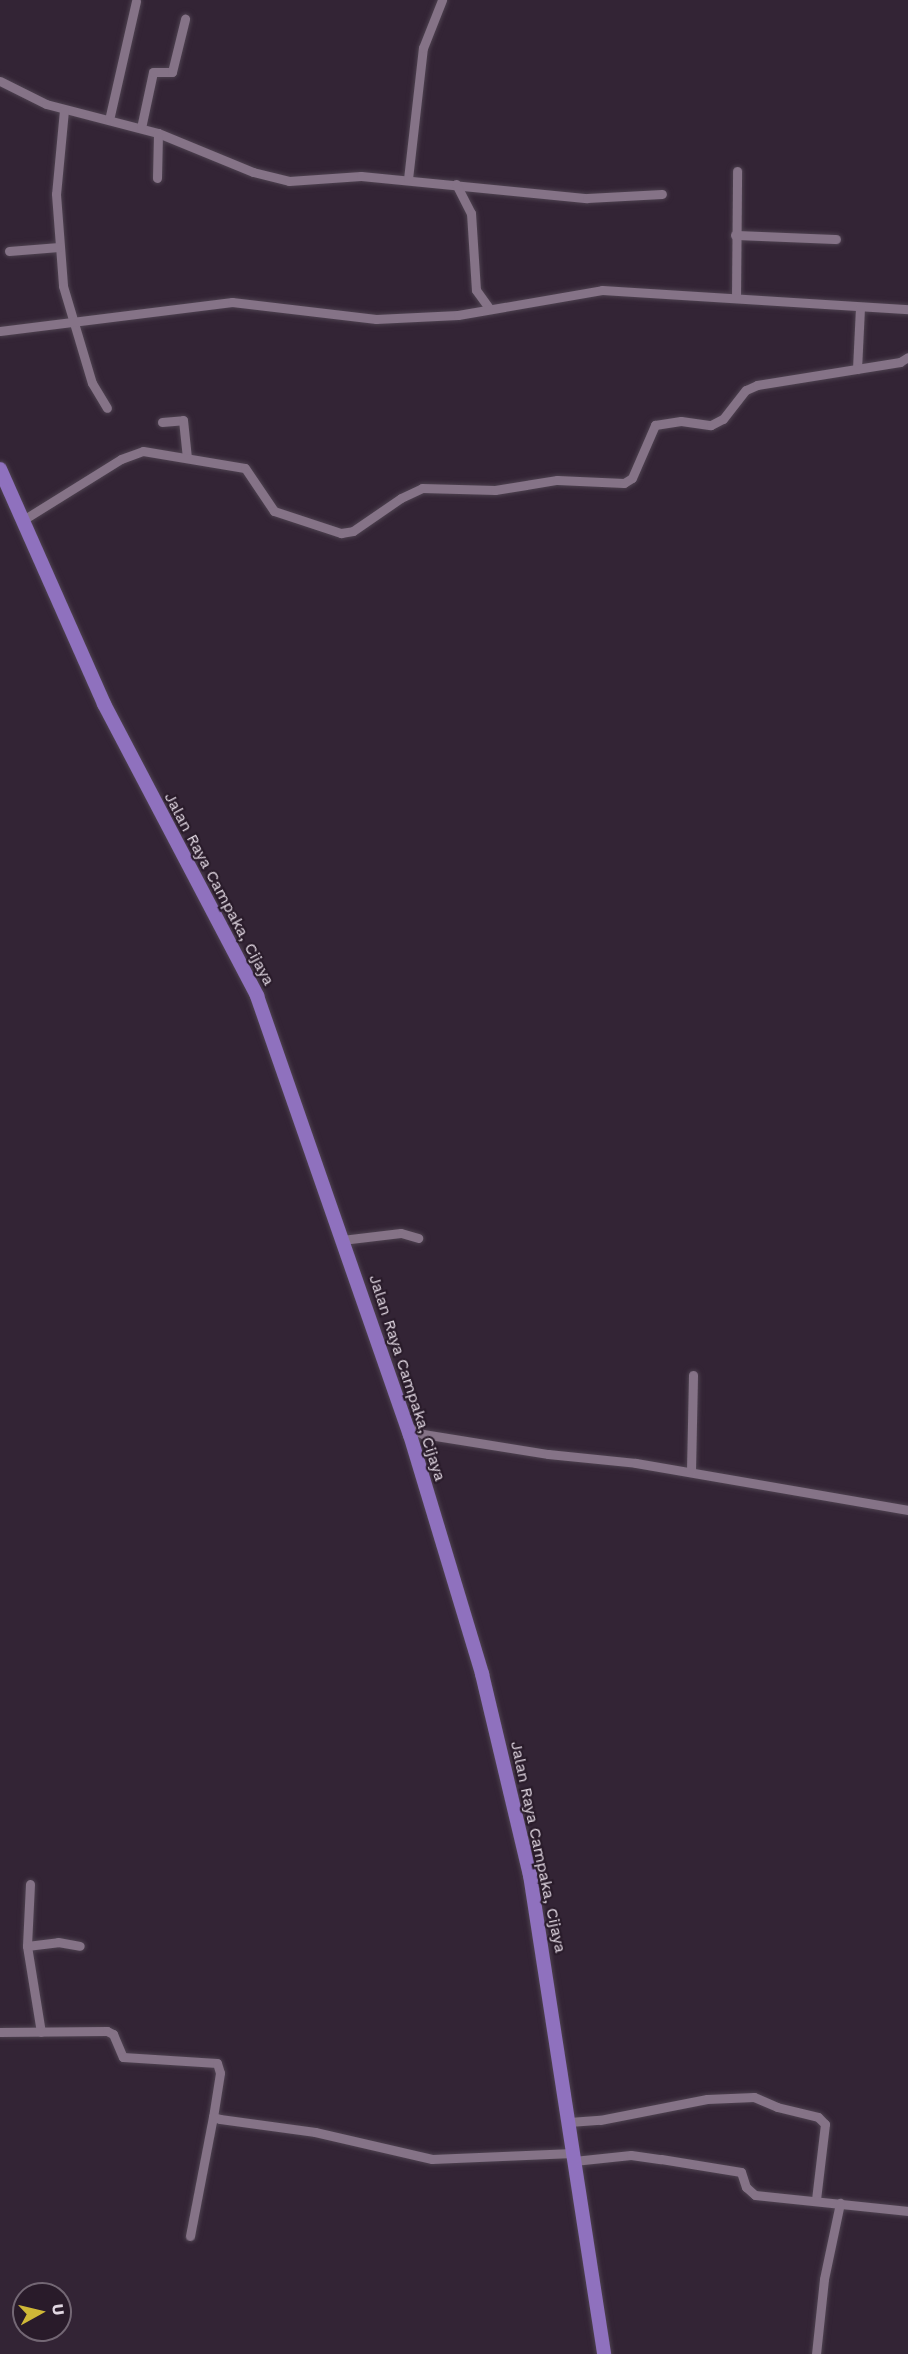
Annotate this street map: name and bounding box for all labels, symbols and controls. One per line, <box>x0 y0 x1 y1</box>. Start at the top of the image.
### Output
street label: Jalan Raya Campaka, Cijaya <box>160 789 278 989</box>
street label: Jalan Raya Campaka, Cijaya <box>364 1272 450 1484</box>
street label: Jalan Raya Campaka, Cijaya <box>506 1739 570 1955</box>
north arrow <box>12 2282 72 2342</box>
text: U <box>48 2303 69 2317</box>

